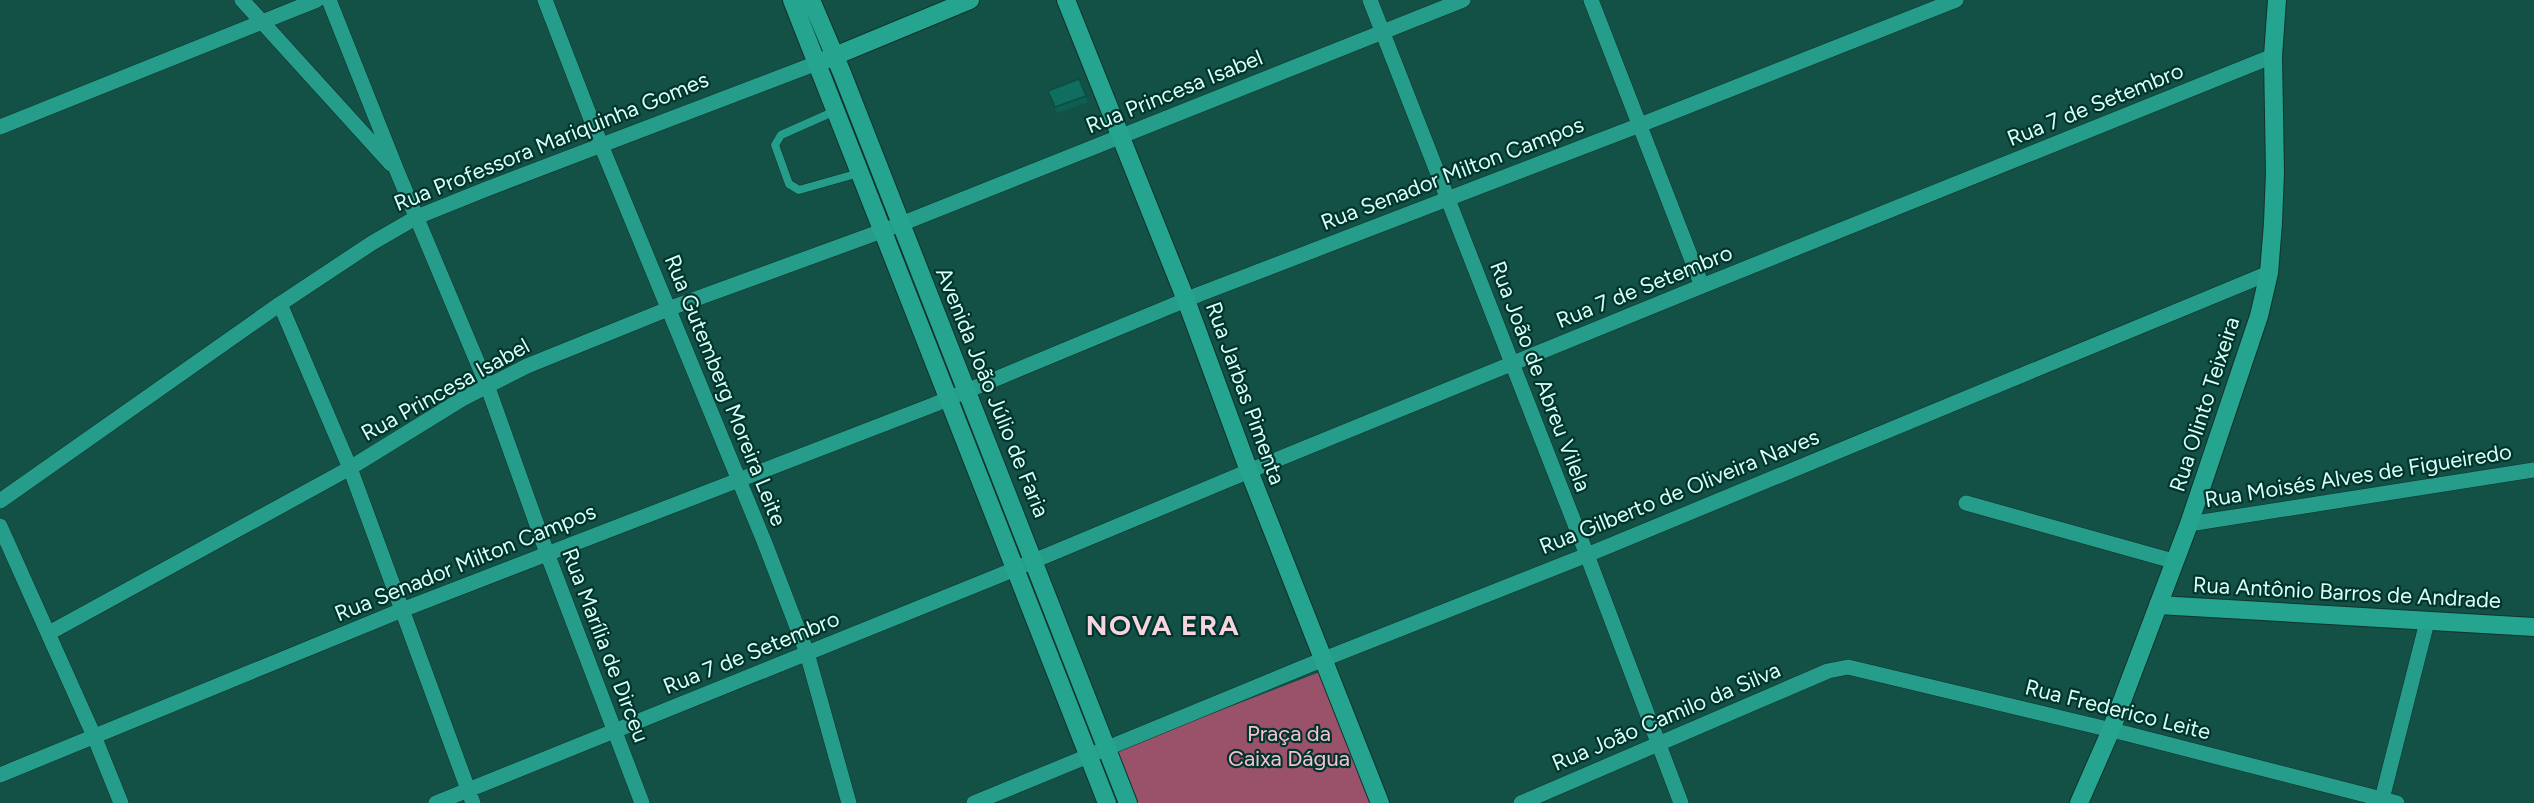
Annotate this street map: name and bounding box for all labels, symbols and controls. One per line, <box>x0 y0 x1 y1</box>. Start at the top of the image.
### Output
street label: Rua Princesa Isabel <box>1082 44 1266 139</box>
street label: Rua 7 de Setembro <box>2003 57 2187 152</box>
street label: Rua Professora Mariquinha Gomes <box>390 66 713 217</box>
street label: Rua Senador Milton Campos <box>1317 111 1587 236</box>
street label: Rua 7 de Setembro <box>1552 239 1736 334</box>
street label: Rua Gutemberg Moreira Leite <box>659 251 792 530</box>
street label: Rua João de Abreu Vilela <box>1484 257 1597 495</box>
street label: Avenida João Júlio de Faria <box>930 263 1055 521</box>
street label: Rua Jarbas Pimenta <box>1200 298 1291 488</box>
street label: Rua Olinto Teixeira <box>2163 313 2246 495</box>
street label: Rua Princesa Isabel <box>356 332 534 447</box>
street label: Rua Gilberto de Oliveira Naves <box>1535 423 1823 560</box>
street label: Rua Moisés Alves de Figueiredo <box>2203 438 2514 513</box>
street label: Rua Senador Milton Campos <box>331 498 600 627</box>
street label: Rua Marília de Dirceu <box>556 544 655 746</box>
street label: Rua Antônio Barros de Andrade <box>2192 571 2502 614</box>
street label: Rua 7 de Setembro <box>659 605 843 700</box>
district label: NOVA ERA <box>1086 608 1240 642</box>
street label: Rua João Camilo da Silva <box>1548 656 1784 777</box>
street label: Rua Frederico Leite <box>2022 673 2213 746</box>
park label: Praça da Caixa Dágua <box>1228 720 1350 772</box>

